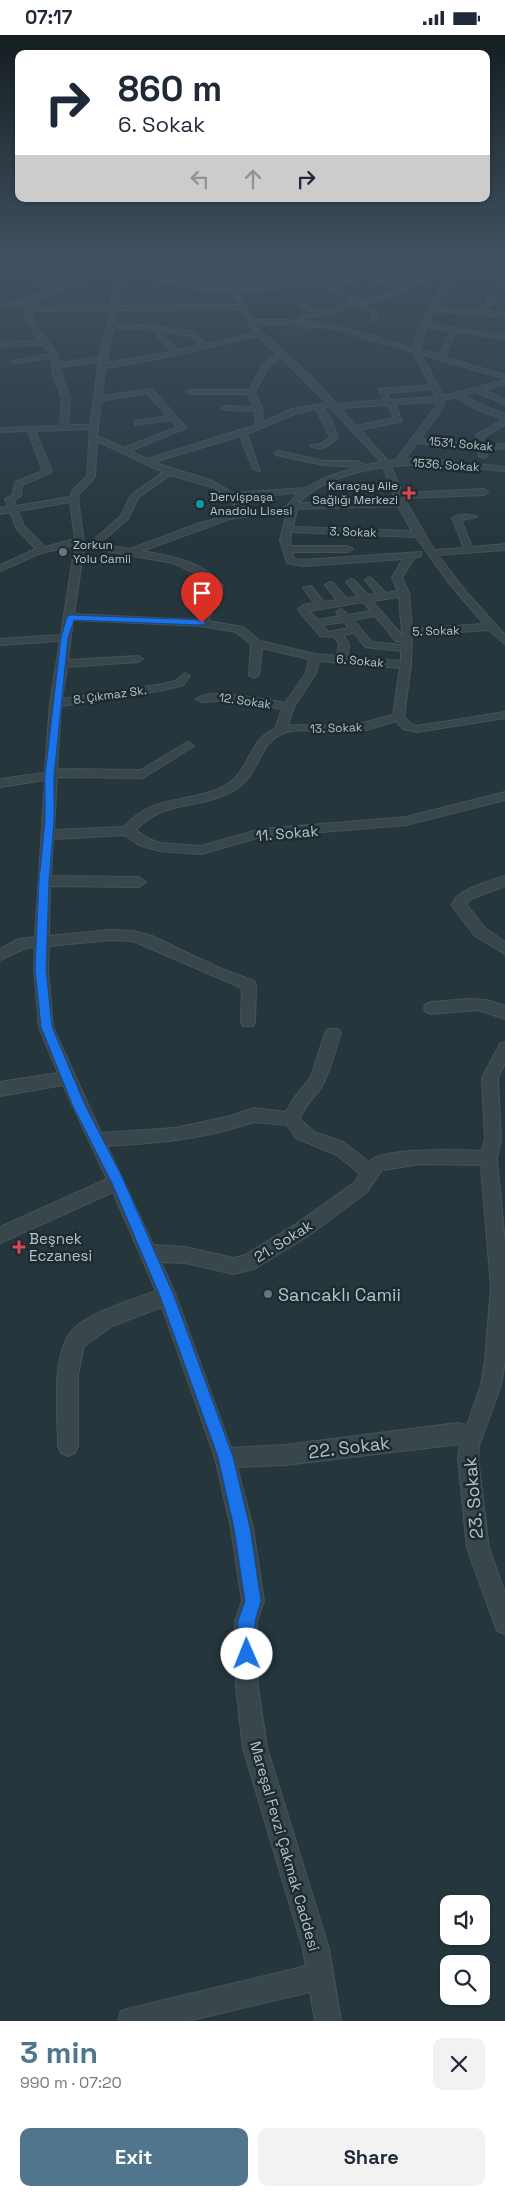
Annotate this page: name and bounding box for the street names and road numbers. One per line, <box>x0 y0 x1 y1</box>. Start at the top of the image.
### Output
street label: 1531. Sokak <box>428 433 494 455</box>
street label: 1536. Sokak <box>412 455 480 475</box>
street label: 3. Sokak <box>329 523 378 541</box>
street label: 5. Sokak <box>412 622 460 640</box>
street label: 6. Sokak <box>336 651 385 671</box>
street label: 8. Çıkmaz Sk. <box>72 682 148 708</box>
street label: 12. Sokak <box>218 689 273 713</box>
street label: 13. Sokak <box>310 719 363 737</box>
street label: 11. Sokak <box>255 821 319 845</box>
street label: 21. Sokak <box>250 1216 316 1266</box>
street label: 22. Sokak <box>307 1431 391 1463</box>
street label: 23. Sokak <box>458 1456 488 1540</box>
street label: Mareşal Fevzi Çakmak Caddesi <box>246 1739 324 1953</box>

